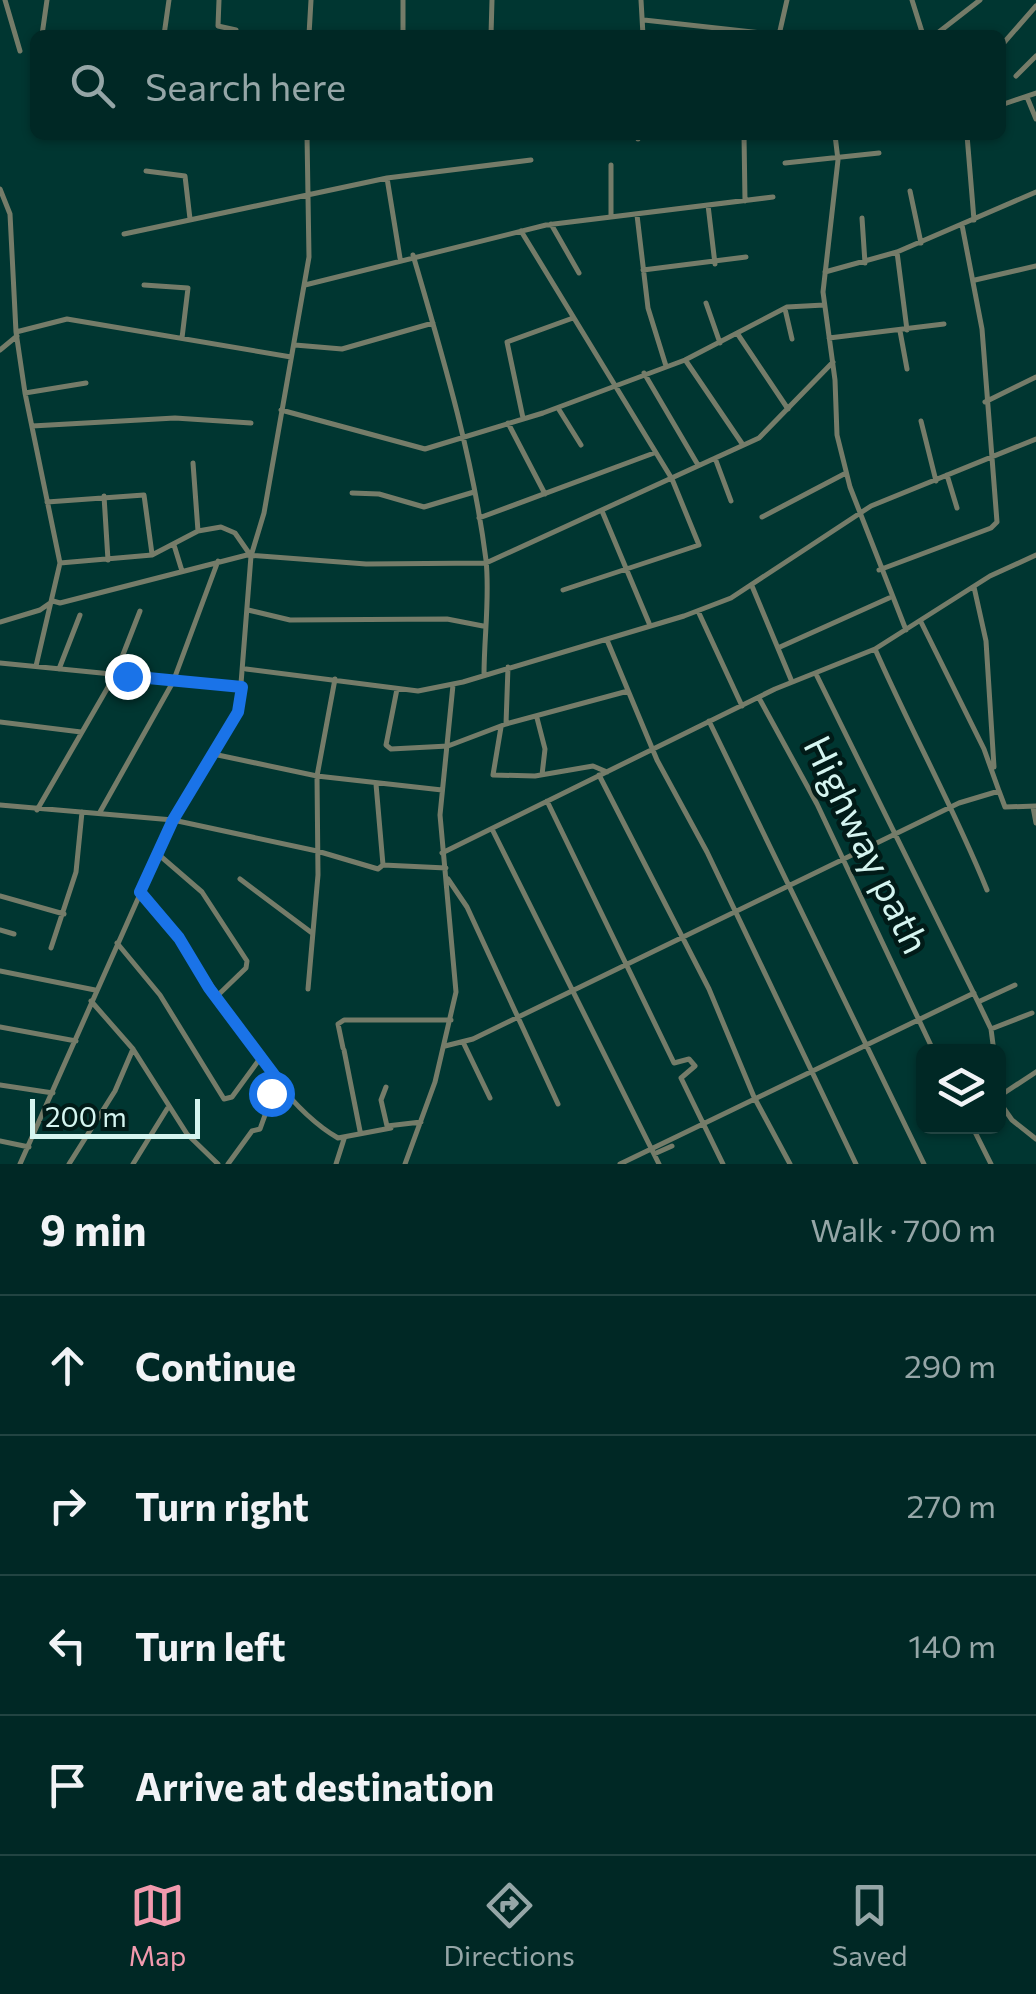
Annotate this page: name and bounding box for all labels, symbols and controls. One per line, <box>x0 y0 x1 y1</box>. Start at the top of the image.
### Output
search box <box>30 30 1006 140</box>
icon: search <box>65 58 120 113</box>
text: Search here <box>145 62 346 109</box>
route end <box>105 654 151 700</box>
street label: Highway path <box>795 727 941 960</box>
map controls <box>916 1044 1006 1134</box>
button: layers <box>916 1044 1006 1134</box>
route start <box>249 1071 295 1117</box>
scale bar <box>30 1094 200 1138</box>
text: 200 m <box>45 1099 127 1133</box>
text: 9 min <box>40 1203 147 1255</box>
text: Walk · 700 m <box>810 1209 996 1249</box>
icon: ahead <box>40 1338 95 1393</box>
text: Continue <box>135 1342 296 1389</box>
text: 290 m <box>904 1345 996 1385</box>
icon: right <box>40 1478 95 1533</box>
text: Turn right <box>135 1482 309 1529</box>
text: 270 m <box>907 1485 996 1525</box>
icon: left <box>40 1618 95 1673</box>
text: Turn left <box>135 1622 286 1669</box>
text: 140 m <box>908 1625 996 1665</box>
icon: arrive <box>40 1758 95 1813</box>
text: Arrive at destination <box>135 1762 494 1809</box>
tab: Map <box>129 1878 186 1972</box>
tab: Directions <box>443 1878 575 1972</box>
tab: Saved <box>832 1878 907 1972</box>

